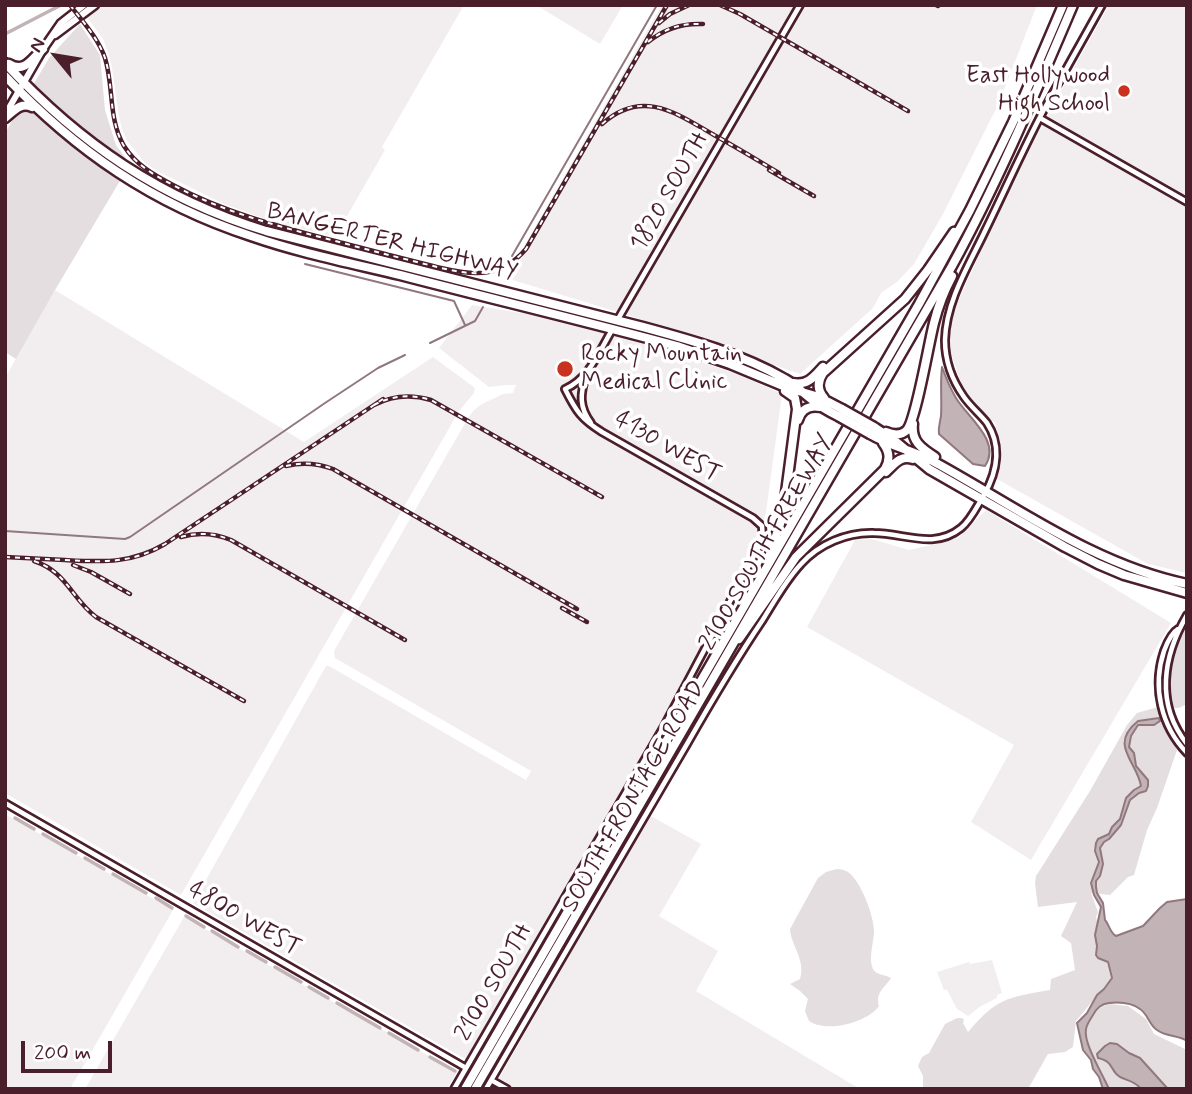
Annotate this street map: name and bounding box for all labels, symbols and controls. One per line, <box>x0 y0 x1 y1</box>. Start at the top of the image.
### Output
north arrow <box>21 21 91 91</box>
text: N <box>23 34 51 57</box>
place label: East Hollywood High School <box>966 63 1110 119</box>
marker: East Hollywood High School <box>1116 83 1132 99</box>
street label: 1820 SOUTH <box>625 128 717 256</box>
street label: BANGERTER HIGHWAY <box>264 198 520 288</box>
place label: Rocky Mountain Medical Clinic <box>581 341 742 397</box>
marker: Rocky Mountain Medical Clinic <box>555 359 575 379</box>
street label: 4130 WEST <box>609 406 725 490</box>
street label: 2100 SOUTH FREEWAY <box>694 430 842 656</box>
street label: SOUTH FRONTAGE ROAD <box>557 676 713 918</box>
street label: 4800 WEST <box>182 876 306 964</box>
street label: 2100 SOUTH <box>450 919 540 1047</box>
scale bar <box>24 1028 116 1072</box>
text: 200 m <box>34 1039 91 1067</box>

